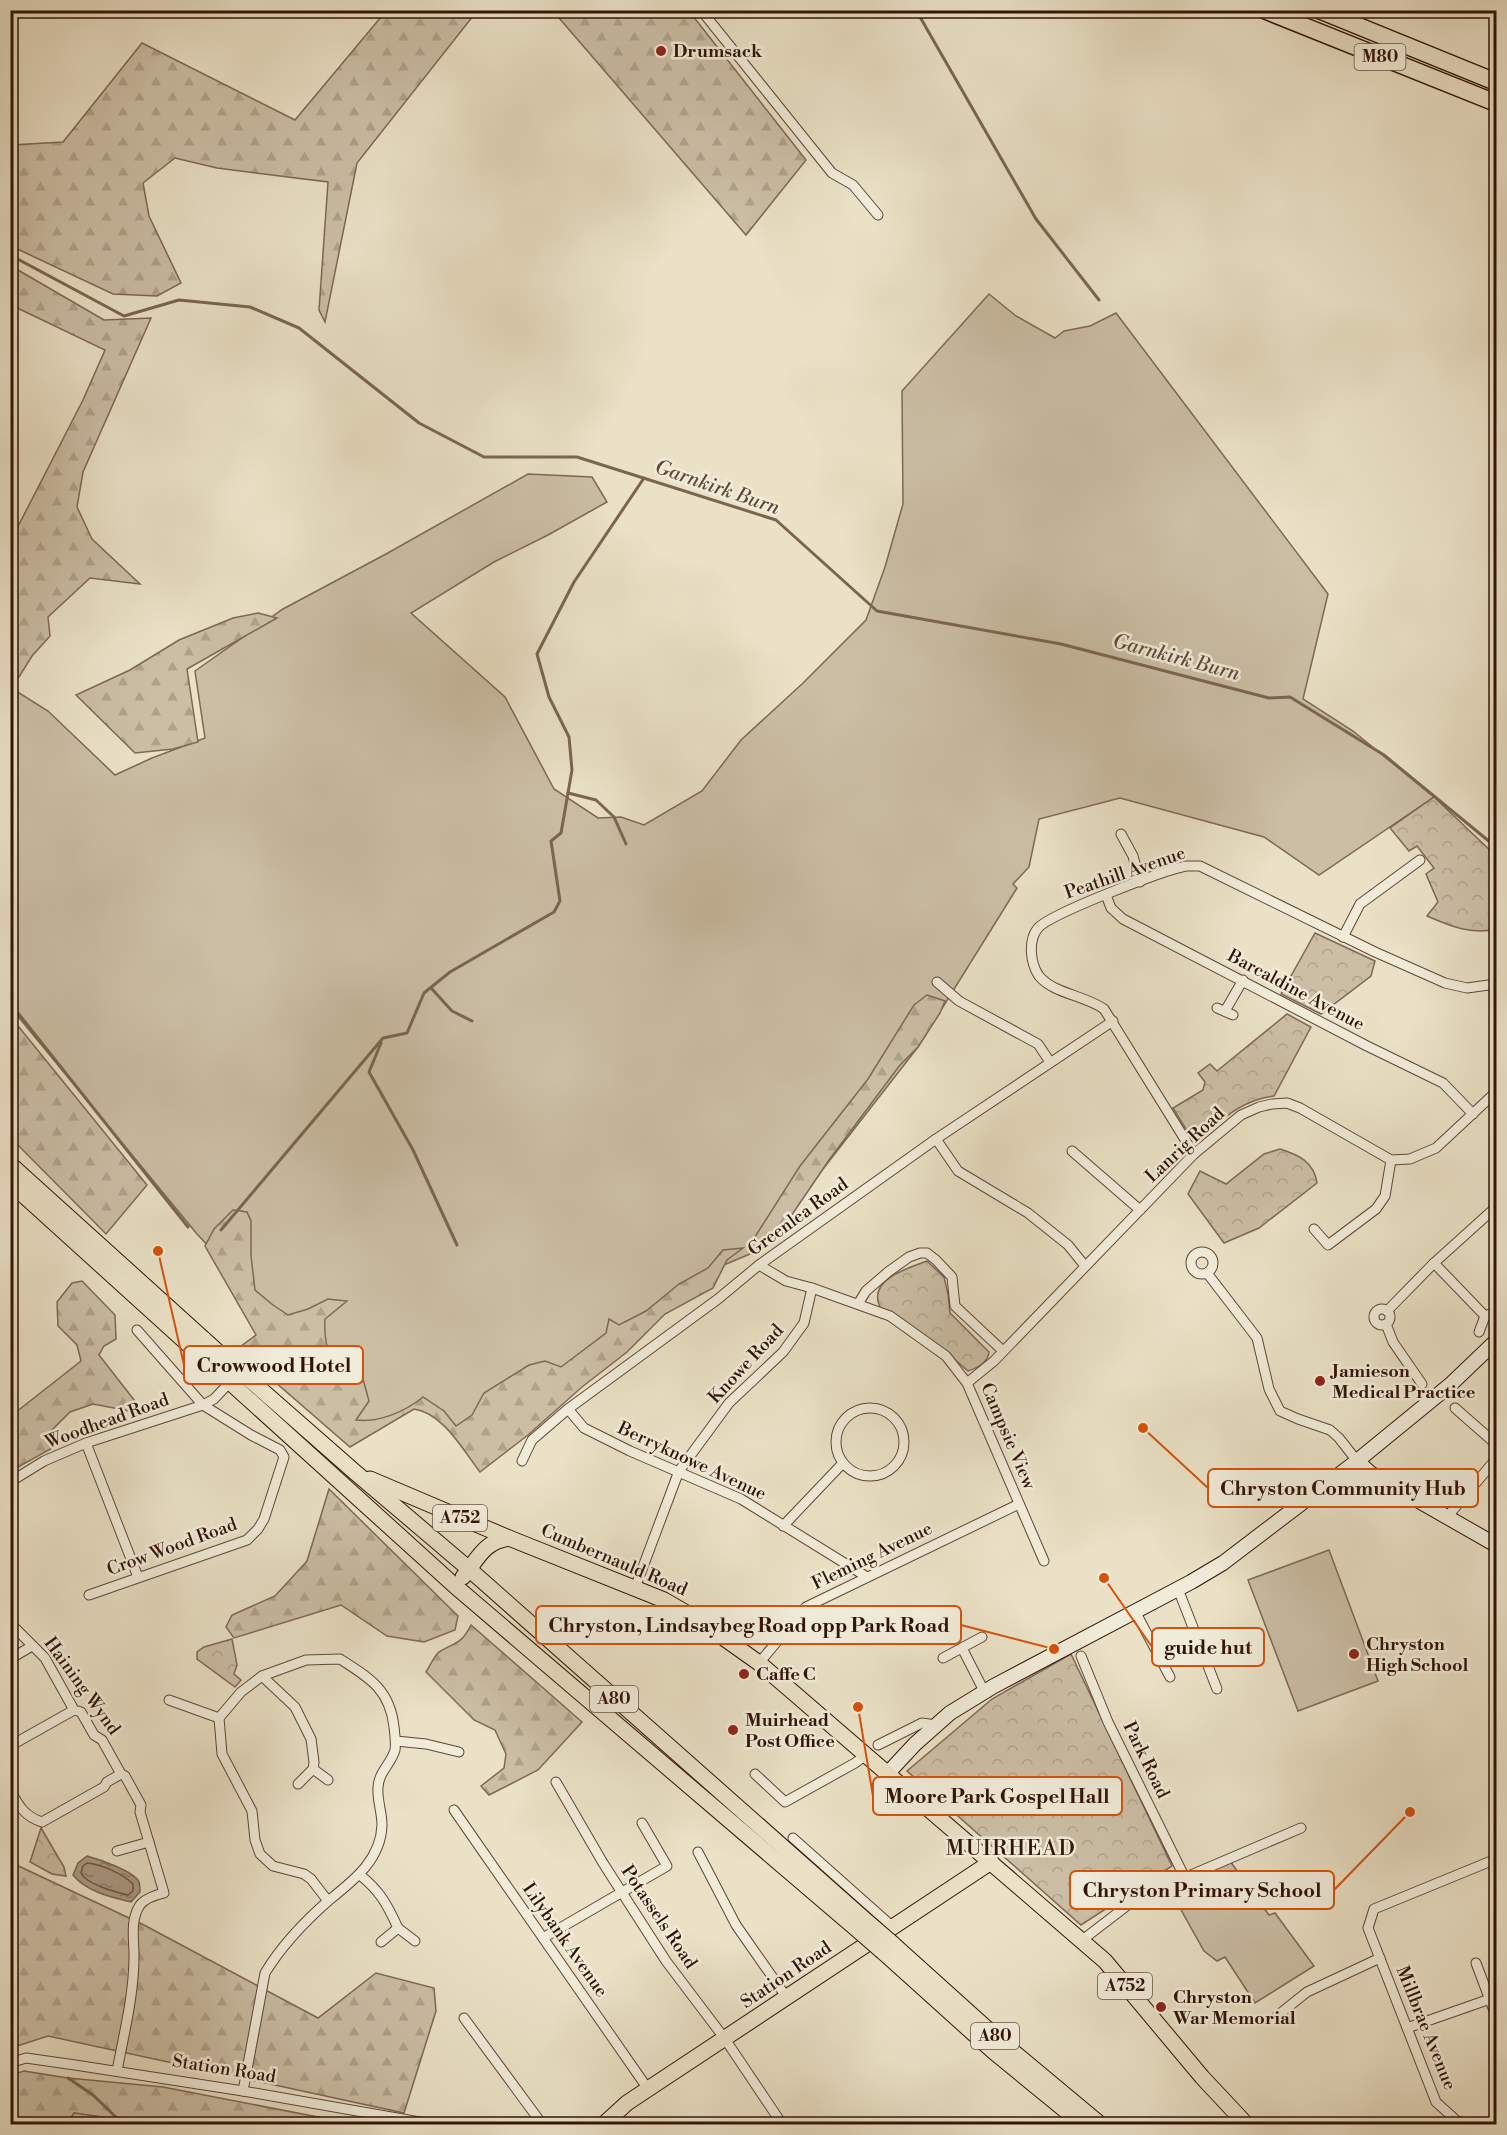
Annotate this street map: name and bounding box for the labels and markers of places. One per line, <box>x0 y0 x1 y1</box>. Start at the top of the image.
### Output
place label: Drumsack <box>673 40 763 63</box>
marker: Drumsack <box>654 44 668 58</box>
callout: Crowwood Hotel <box>184 1346 363 1384</box>
place label: Jamieson Medical Practice <box>1329 1360 1476 1404</box>
marker: Jamieson Medical Practice <box>1313 1374 1327 1388</box>
callout: Chryston Community Hub <box>1208 1469 1478 1507</box>
callout: Chryston, Lindsaybeg Road opp Park Road <box>536 1606 961 1644</box>
callout: guide hut <box>1152 1628 1264 1666</box>
place label: Chryston High School <box>1366 1633 1469 1677</box>
marker: Chryston High School <box>1347 1647 1361 1661</box>
place label: Caffe C <box>756 1663 816 1686</box>
marker: Caffe C <box>737 1667 751 1681</box>
place label: Muirhead Post Office <box>745 1709 835 1753</box>
marker: Muirhead Post Office <box>726 1723 740 1737</box>
callout: Moore Park Gospel Hall <box>873 1777 1122 1815</box>
callout: Chryston Primary School <box>1070 1871 1334 1909</box>
place label: Chryston War Memorial <box>1172 1986 1296 2030</box>
marker: Chryston War Memorial <box>1154 2000 1168 2014</box>

